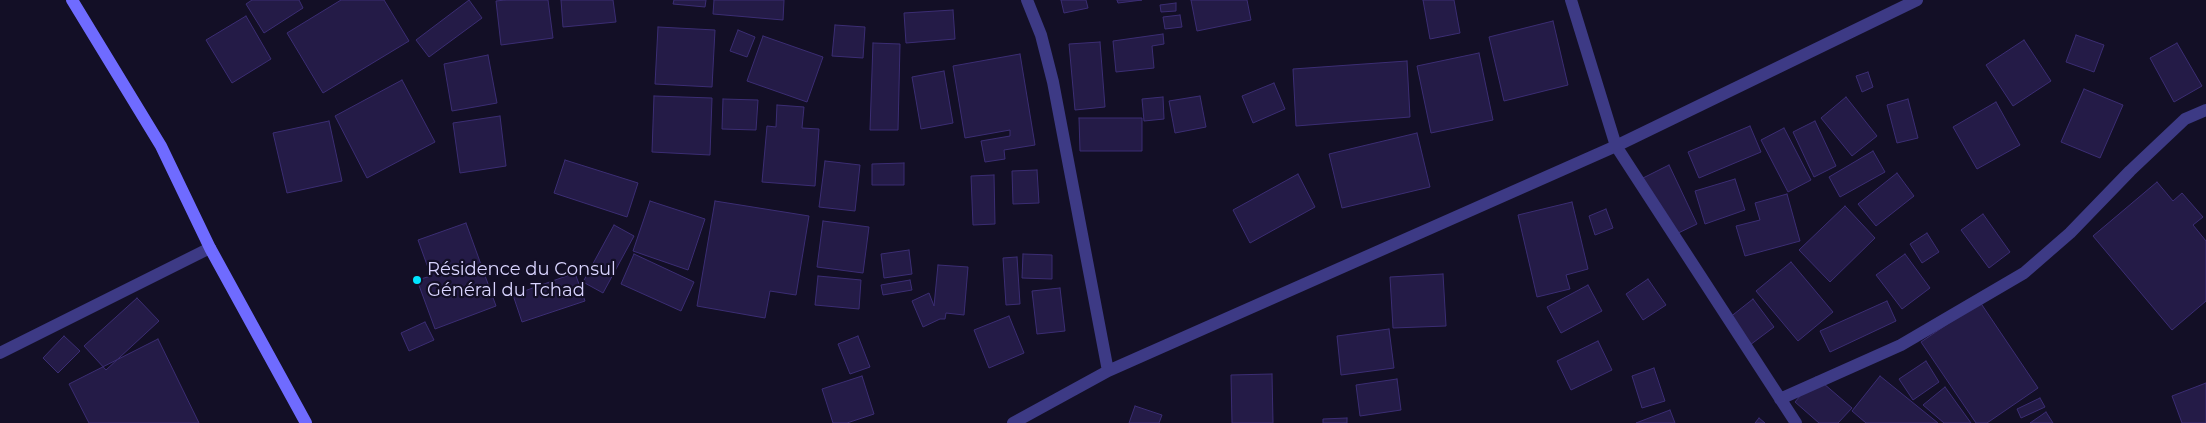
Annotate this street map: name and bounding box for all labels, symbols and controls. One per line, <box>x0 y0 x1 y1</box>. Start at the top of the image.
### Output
place label: Résidence du Consul Général du Tchad <box>427 259 616 302</box>
marker: Résidence du Consul Général du Tchad <box>411 274 423 286</box>

